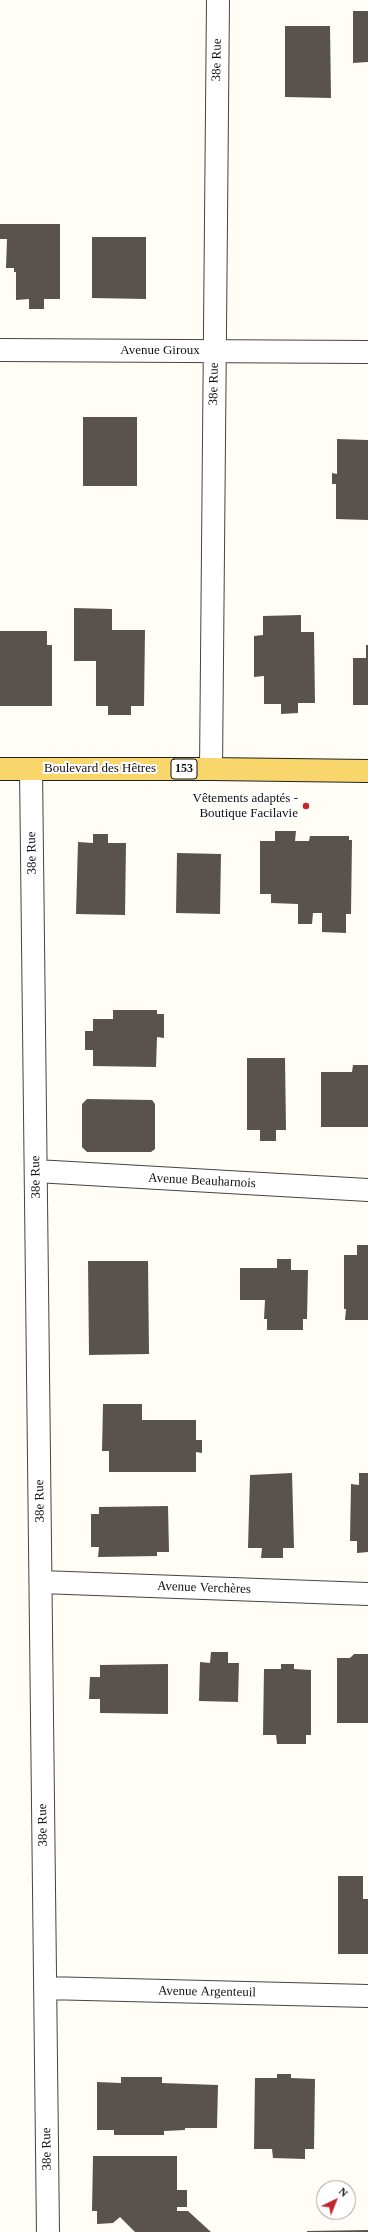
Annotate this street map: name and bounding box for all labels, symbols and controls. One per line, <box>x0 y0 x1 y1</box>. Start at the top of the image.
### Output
street label: 38e Rue <box>209 38 225 82</box>
street label: Avenue Giroux <box>120 343 200 359</box>
street label: 38e Rue <box>206 362 222 406</box>
road number: 153 <box>171 759 197 779</box>
street label: Boulevard des Hêtres <box>44 761 156 777</box>
place label: Vêtements adaptés - Boutique Facilavie <box>193 791 298 822</box>
marker: Vêtements adaptés - Boutique Facilavie <box>301 801 311 811</box>
street label: 38e Rue <box>24 831 40 875</box>
street label: 38e Rue <box>28 1155 44 1199</box>
street label: Avenue Beauharnois <box>148 1170 256 1192</box>
street label: 38e Rue <box>32 1479 48 1523</box>
street label: Avenue Verchères <box>157 1579 251 1597</box>
street label: 38e Rue <box>35 1803 51 1847</box>
street label: Avenue Argenteuil <box>158 1983 256 2001</box>
street label: 38e Rue <box>39 2127 55 2171</box>
north arrow <box>316 2180 356 2220</box>
text: N <box>336 2185 350 2199</box>

